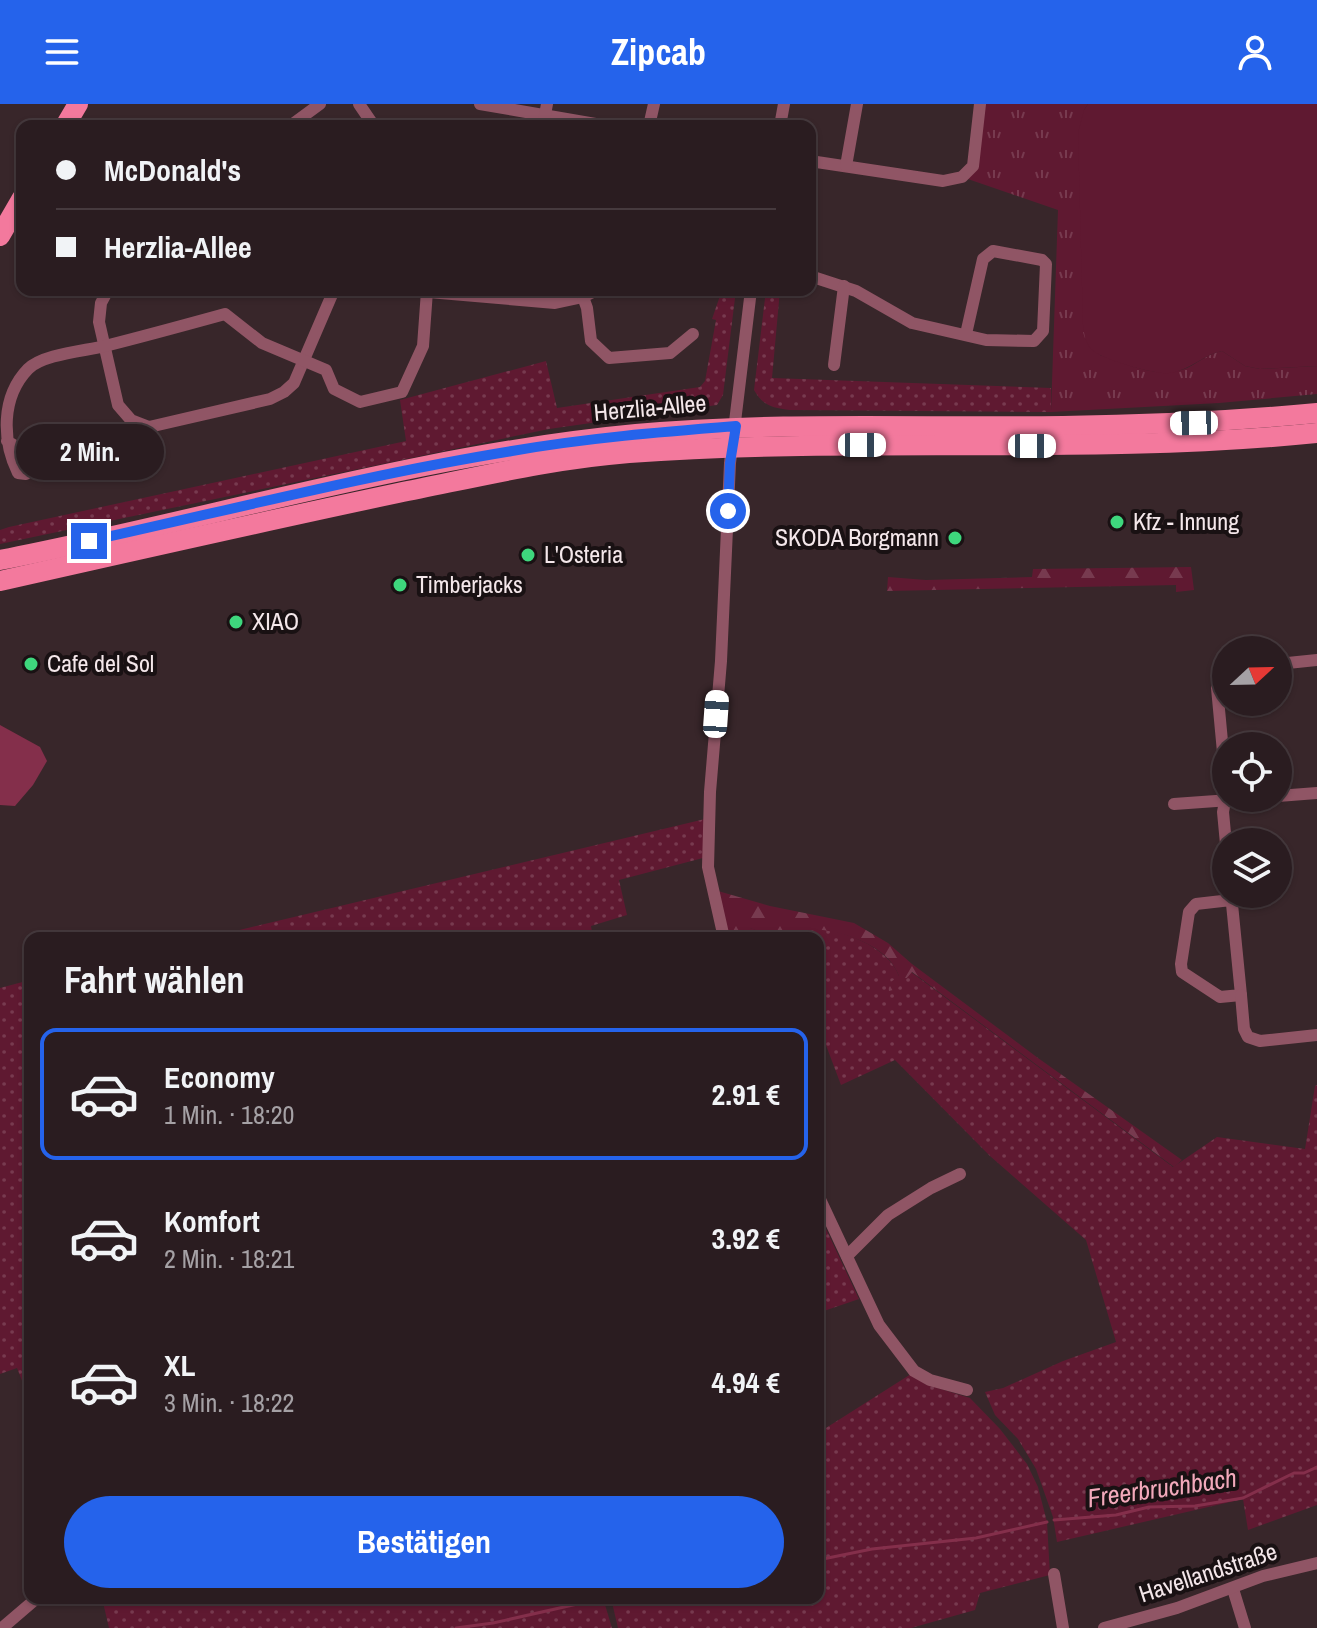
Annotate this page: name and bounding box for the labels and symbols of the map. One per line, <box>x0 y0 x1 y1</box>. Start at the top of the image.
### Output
street label: Herzlia-Allee <box>592 386 707 428</box>
car <box>1170 411 1218 435</box>
callout: 2 Min. <box>15 425 163 481</box>
car <box>838 433 886 457</box>
car <box>1008 434 1056 458</box>
route start <box>710 493 746 529</box>
place label: Kfz - Innung <box>1133 505 1239 537</box>
marker: Kfz - Innung <box>1108 513 1126 531</box>
place label: SKODA Borgmann <box>775 521 939 553</box>
route end <box>71 523 107 559</box>
marker: SKODA Borgmann <box>946 529 964 547</box>
place label: L'Osteria <box>544 538 623 570</box>
marker: L'Osteria <box>519 546 537 564</box>
place label: Timberjacks <box>416 568 523 600</box>
marker: Timberjacks <box>391 576 409 594</box>
place label: XIAO <box>252 605 299 637</box>
marker: XIAO <box>227 613 245 631</box>
north arrow <box>1212 636 1292 716</box>
place label: Cafe del Sol <box>47 647 154 679</box>
marker: Cafe del Sol <box>22 655 40 673</box>
car <box>702 689 730 739</box>
water label: Freerbruchbach <box>1085 1460 1239 1515</box>
street label: Havellandstraße <box>1135 1535 1281 1609</box>

